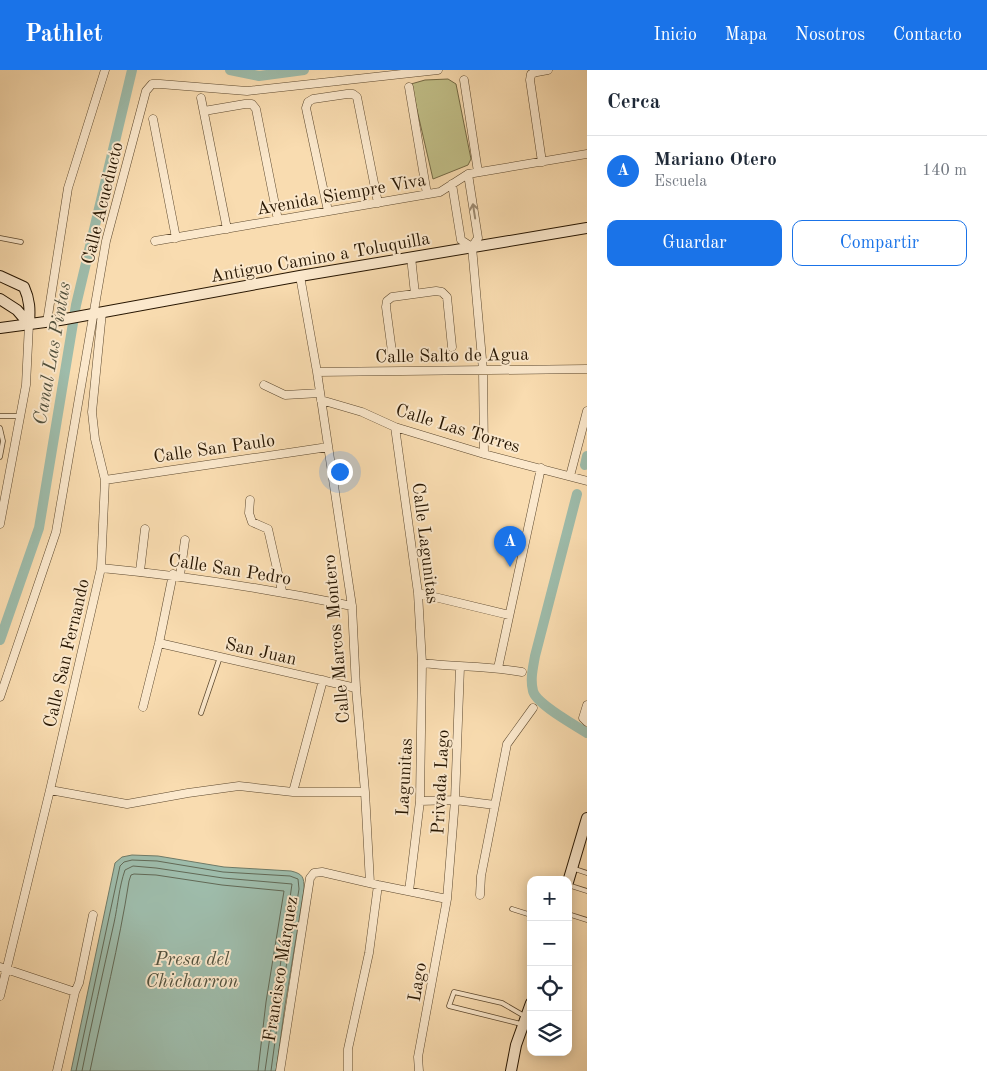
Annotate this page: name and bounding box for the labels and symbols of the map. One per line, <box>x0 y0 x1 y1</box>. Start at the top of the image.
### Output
street label: Calle Acueducto <box>79 140 127 266</box>
street label: Avenida Siempre Viva <box>255 171 427 219</box>
one-way arrow <box>468 204 478 220</box>
street label: Antiguo Camino a Toluquilla <box>209 230 432 286</box>
water label: Canal Las Pintas <box>32 280 75 427</box>
street label: Calle Salto de Agua <box>375 346 529 366</box>
street label: Calle Las Torres <box>393 401 522 457</box>
street label: Calle San Paulo <box>152 432 276 466</box>
your location <box>327 459 353 485</box>
street label: Calle Lagunitas <box>409 482 441 605</box>
pin: A <box>494 526 526 567</box>
street label: Calle San Pedro <box>167 551 293 589</box>
street label: Calle Marcos Montero <box>321 554 353 724</box>
street label: Calle San Fernando <box>41 577 93 729</box>
street label: San Juan <box>223 635 299 669</box>
street label: Privada Lago <box>429 729 453 835</box>
street label: Lagunitas <box>394 738 416 816</box>
street label: Francisco Márquez <box>261 895 301 1043</box>
water label: Presa del Chicharron <box>146 951 239 992</box>
street label: Lago <box>406 961 430 1003</box>

